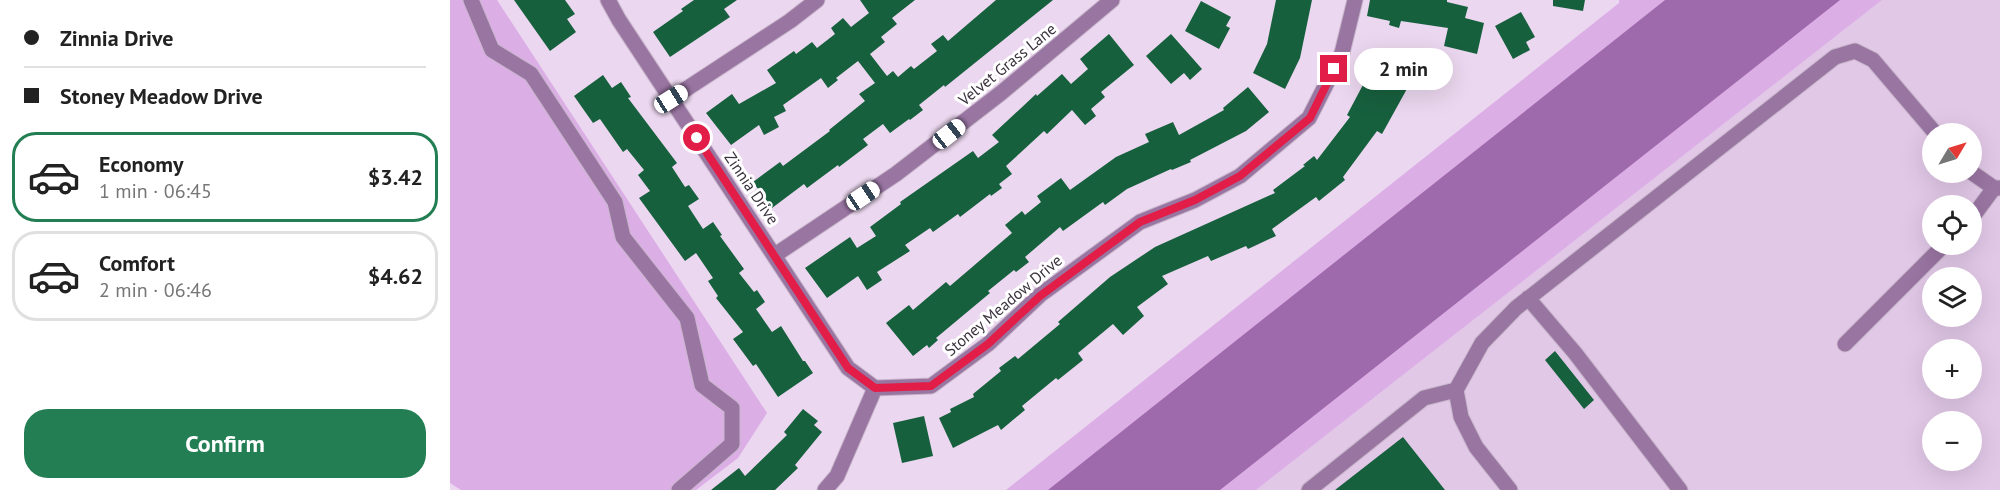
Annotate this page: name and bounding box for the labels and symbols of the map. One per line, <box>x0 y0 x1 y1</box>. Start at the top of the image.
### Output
street label: Velvet Grass Lane <box>953 18 1060 110</box>
callout: 2 min <box>1355 48 1454 90</box>
route end <box>1320 55 1347 82</box>
car <box>651 82 691 116</box>
car <box>929 116 969 152</box>
north arrow <box>1922 123 1982 183</box>
route start <box>683 124 710 151</box>
street label: Zinnia Drive <box>721 148 783 228</box>
car <box>843 178 883 214</box>
street label: Stoney Meadow Drive <box>940 250 1066 360</box>

